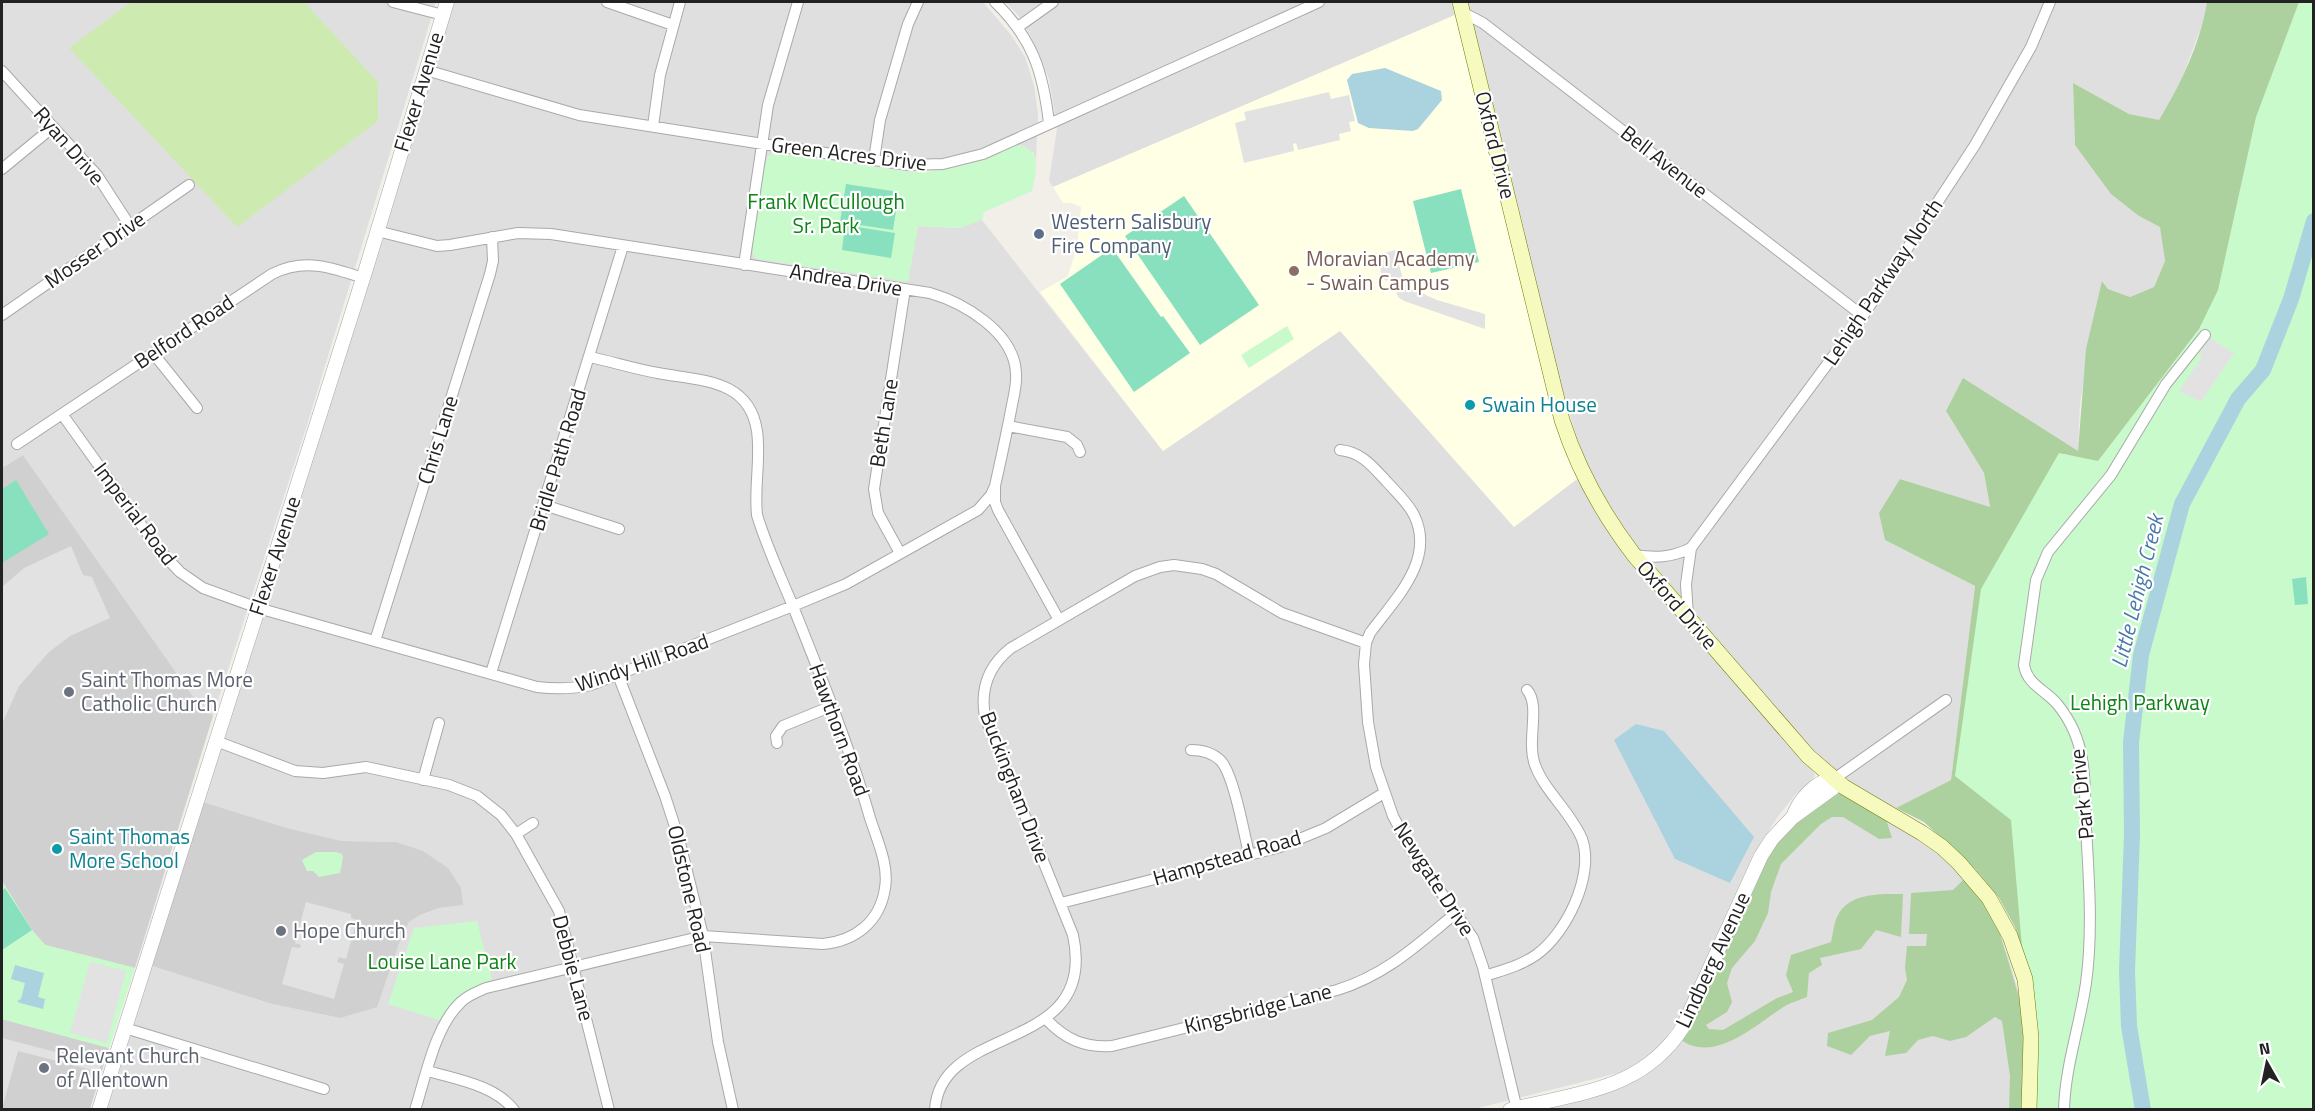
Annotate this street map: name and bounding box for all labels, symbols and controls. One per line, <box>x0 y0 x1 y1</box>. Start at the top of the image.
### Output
street label: Flexer Avenue <box>385 28 451 156</box>
street label: Oxford Drive <box>1467 88 1525 202</box>
street label: Ryan Drive <box>26 99 113 192</box>
street label: Bell Avenue <box>1614 117 1715 206</box>
street label: Green Acres Drive <box>769 128 929 178</box>
park label: Frank McCullough Sr. Park <box>747 185 905 241</box>
street label: Lehigh Parkway North <box>1814 191 1950 371</box>
street label: Mosser Drive <box>38 203 151 296</box>
place label: Western Salisbury Fire Company <box>1051 205 1211 261</box>
marker: Western Salisbury Fire Company <box>1032 227 1046 241</box>
place label: Moravian Academy - Swain Campus <box>1306 242 1475 298</box>
street label: Andrea Drive <box>788 254 905 304</box>
marker: Moravian Academy - Swain Campus <box>1287 264 1301 278</box>
street label: Belford Road <box>127 286 240 376</box>
street label: Beth Lane <box>860 376 906 469</box>
street label: Bridle Path Road <box>520 384 594 535</box>
place label: Swain House <box>1482 388 1597 420</box>
street label: Chris Lane <box>408 391 466 488</box>
marker: Swain House <box>1463 398 1477 412</box>
street label: Imperial Road <box>86 455 185 572</box>
street label: Flexer Avenue <box>240 492 308 620</box>
water label: Little Lehigh Creek <box>2102 509 2173 671</box>
street label: Oxford Drive <box>1630 552 1726 656</box>
street label: Windy Hill Road <box>571 624 713 700</box>
street label: Hawthorn Road <box>801 659 879 800</box>
place label: Saint Thomas More Catholic Church <box>81 663 253 719</box>
marker: Saint Thomas More Catholic Church <box>62 685 76 699</box>
park label: Lehigh Parkway <box>2070 686 2210 718</box>
street label: Buckingham Drive <box>972 706 1060 867</box>
street label: Park Drive <box>2060 747 2102 841</box>
street label: Newgate Drive <box>1386 815 1484 942</box>
place label: Saint Thomas More School <box>69 820 190 876</box>
street label: Hampstead Road <box>1149 821 1305 893</box>
street label: Oldstone Road <box>660 822 720 956</box>
marker: Saint Thomas More School <box>50 842 64 856</box>
street label: Lindberg Avenue <box>1667 886 1758 1033</box>
street label: Debbie Lane <box>544 911 603 1024</box>
place label: Hope Church <box>293 914 406 946</box>
marker: Hope Church <box>274 924 288 938</box>
park label: Louise Lane Park <box>367 945 517 977</box>
street label: Kingsbridge Lane <box>1181 974 1335 1042</box>
north arrow <box>2237 1033 2297 1093</box>
text: N <box>2257 1035 2272 1061</box>
place label: Relevant Church of Allentown <box>56 1039 200 1095</box>
marker: Relevant Church of Allentown <box>37 1061 51 1075</box>

